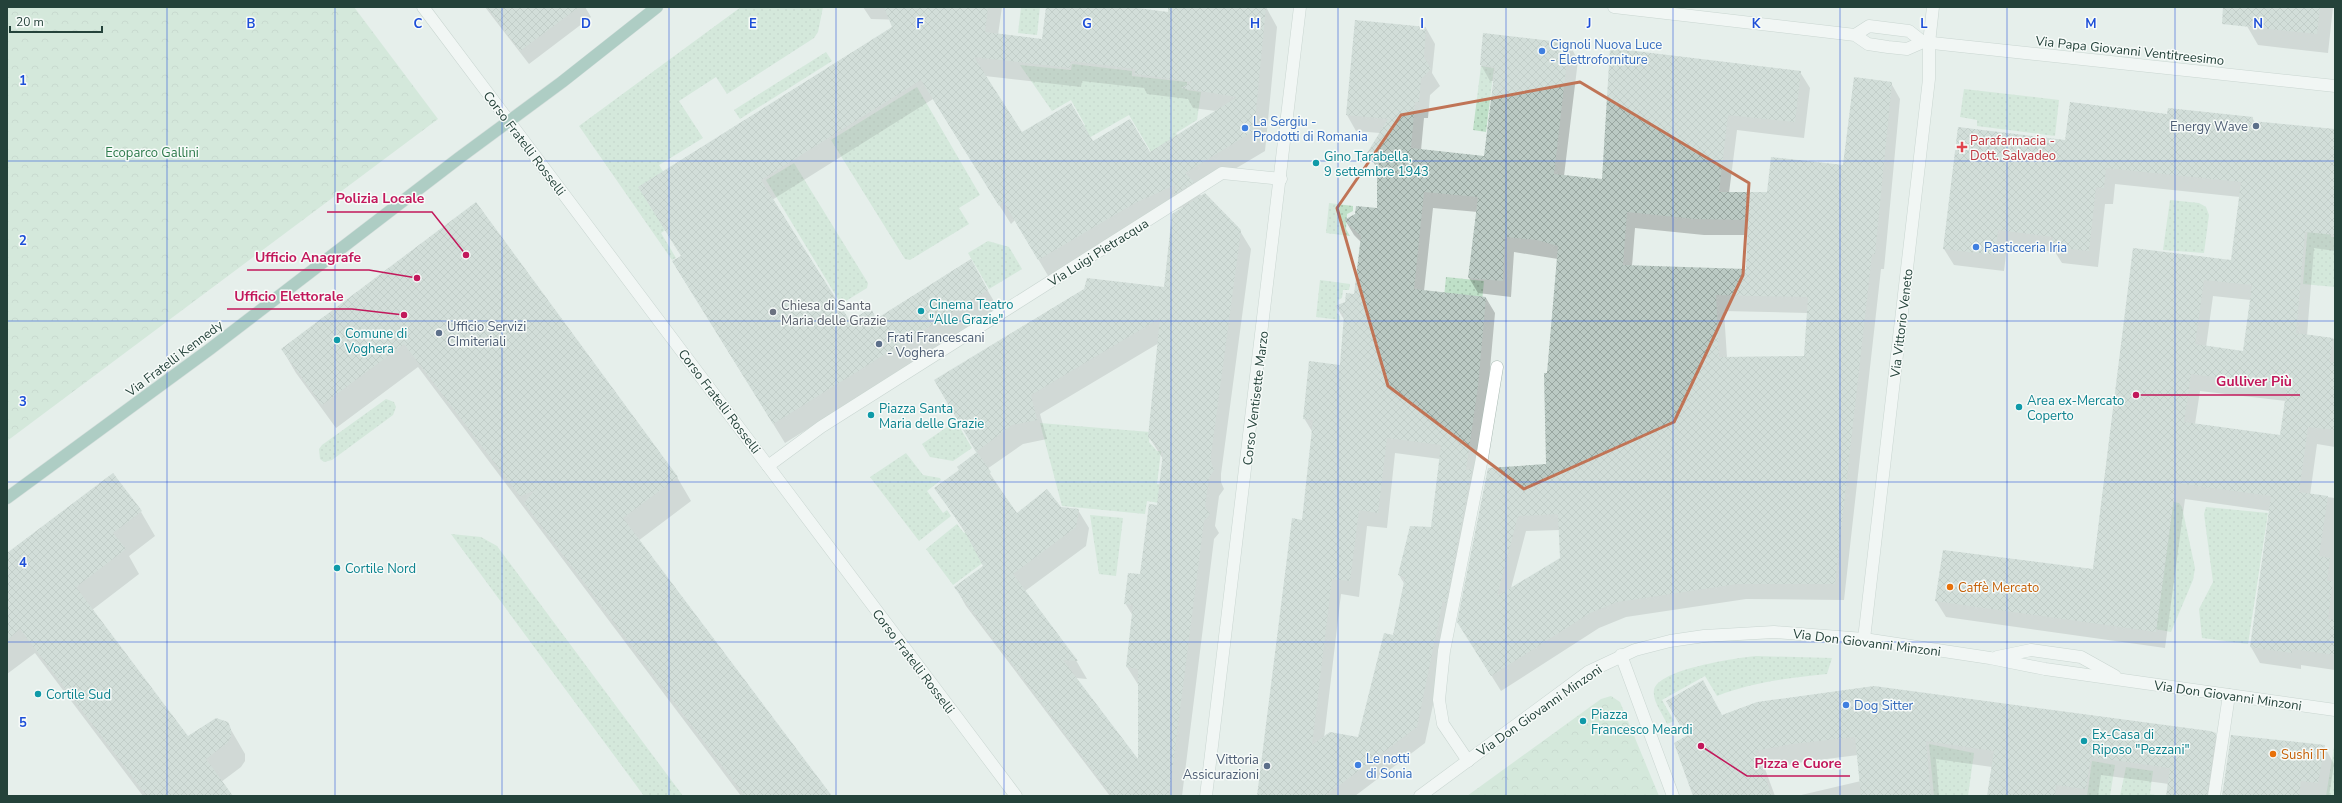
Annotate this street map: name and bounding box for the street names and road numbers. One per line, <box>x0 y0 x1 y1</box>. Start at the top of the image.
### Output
street label: Via Papa Giovanni Ventitreesimo <box>2034 32 2225 70</box>
street label: Corso Fratelli Rosselli <box>479 88 570 200</box>
street label: Via Luigi Pietracqua <box>1044 215 1152 292</box>
street label: Via Vittorio Veneto <box>1886 268 1918 380</box>
street label: Via Fratelli Kennedy <box>122 316 227 402</box>
street label: Corso Ventisette Marzo <box>1239 330 1273 466</box>
street label: Corso Fratelli Rosselli <box>674 346 765 458</box>
street label: Corso Fratelli Rosselli <box>868 606 959 718</box>
street label: Via Don Giovanni Minzoni <box>1791 625 1942 661</box>
street label: Via Don Giovanni Minzoni <box>1473 661 1606 762</box>
street label: Via Don Giovanni Minzoni <box>2152 677 2303 715</box>

